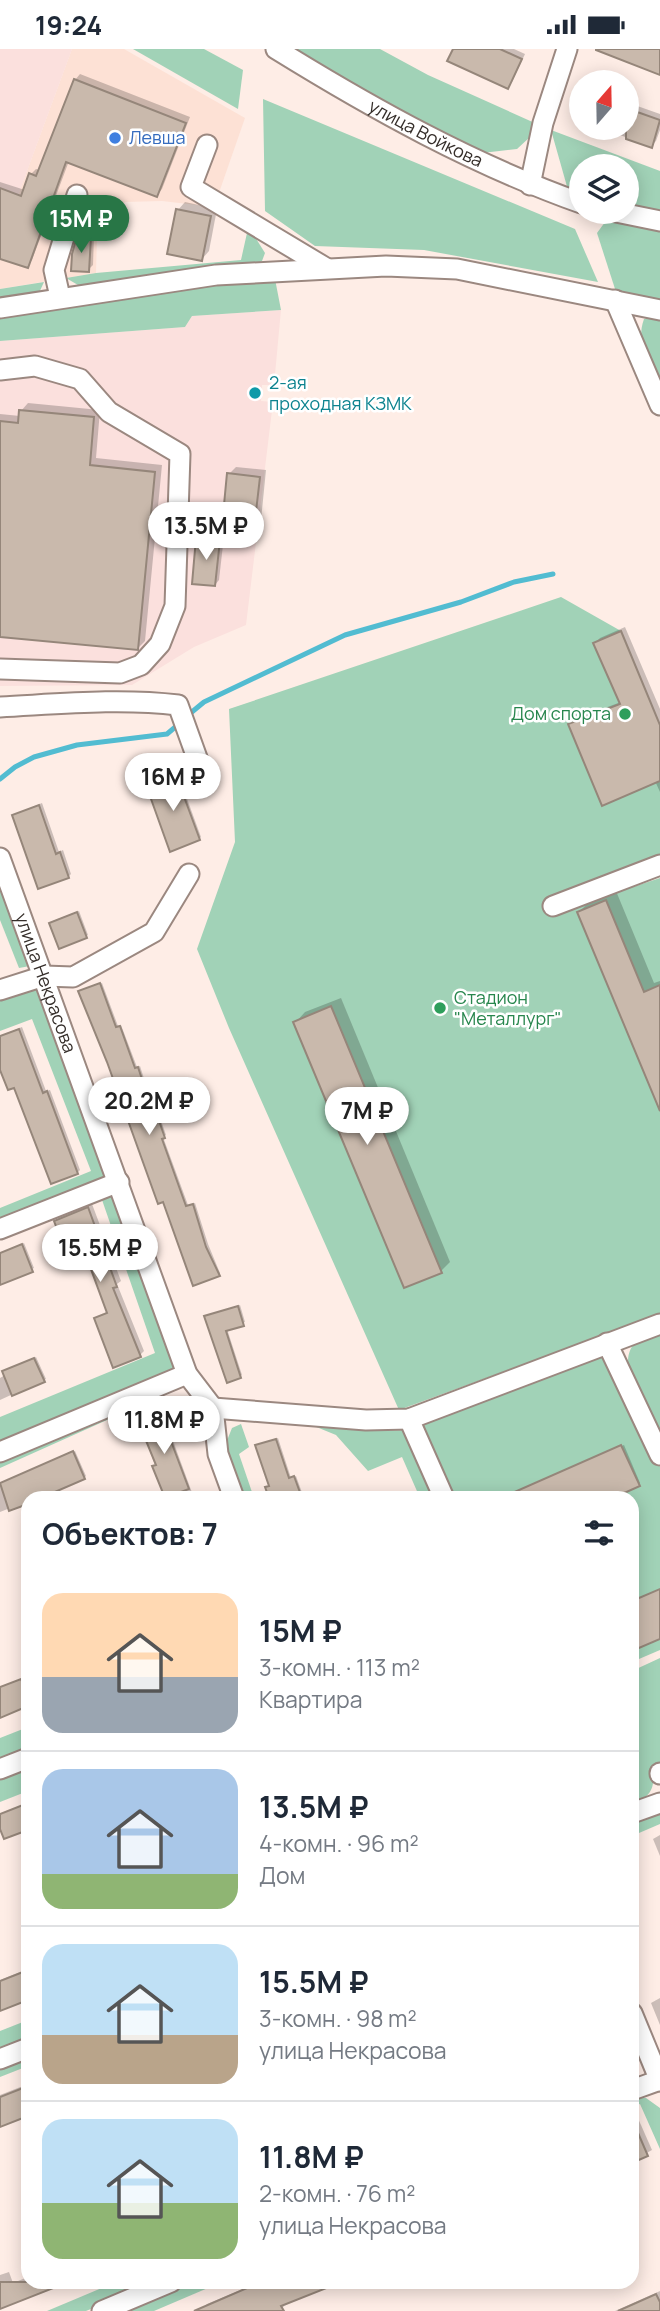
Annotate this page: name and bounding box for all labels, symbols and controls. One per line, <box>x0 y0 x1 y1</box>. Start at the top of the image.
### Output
text: 19:24 <box>35 7 102 43</box>
north arrow <box>569 70 639 140</box>
map controls <box>569 70 639 224</box>
street label: улица Войкова <box>365 93 487 172</box>
place label: Левша <box>129 125 185 149</box>
marker: Левша <box>107 130 123 146</box>
button: layers <box>569 154 639 224</box>
pin: 15M ₽ <box>32 195 130 255</box>
text: 15M ₽ <box>49 202 113 234</box>
place label: 2-ая проходная КЗМК <box>269 370 412 415</box>
marker: 2-ая проходная КЗМК <box>247 385 263 401</box>
pin: 13.5M ₽ <box>141 503 271 562</box>
text: 13.5M ₽ <box>164 509 248 541</box>
place label: Дом спорта <box>511 701 611 725</box>
marker: Дом спорта <box>617 706 633 722</box>
pin: 16M ₽ <box>124 753 222 813</box>
text: 16M ₽ <box>141 760 205 792</box>
street label: улица Некрасова <box>10 910 83 1056</box>
place label: Стадион "Металлург" <box>454 985 562 1030</box>
marker: Стадион "Металлург" <box>432 1000 448 1016</box>
pin: 20.2M ₽ <box>84 1077 214 1137</box>
text: 20.2M ₽ <box>104 1084 194 1116</box>
pin: 7M ₽ <box>326 1087 408 1147</box>
text: 7M ₽ <box>341 1094 393 1126</box>
pin: 15.5M ₽ <box>35 1225 165 1284</box>
text: 15.5M ₽ <box>58 1231 142 1263</box>
pin: 11.8M ₽ <box>99 1397 229 1456</box>
text: 11.8M ₽ <box>124 1403 204 1435</box>
text: Объектов: 7 <box>42 1513 218 1554</box>
icon: filters <box>580 1514 618 1552</box>
text: 15M ₽ <box>259 1610 342 1651</box>
icon: home <box>98 1621 182 1705</box>
text: 3-комн. · 113 m² <box>259 1651 420 1683</box>
text: Квартира <box>259 1683 363 1715</box>
text: 13.5M ₽ <box>259 1786 368 1827</box>
icon: home <box>98 1797 182 1881</box>
text: 4-комн. · 96 m² <box>259 1827 419 1859</box>
text: Дом <box>259 1859 305 1891</box>
text: 15.5M ₽ <box>259 1961 369 2002</box>
icon: home <box>98 1972 182 2056</box>
text: 3-комн. · 98 m² <box>259 2002 417 2034</box>
text: улица Некрасова <box>259 2034 447 2066</box>
text: 11.8M ₽ <box>259 2136 364 2177</box>
icon: home <box>98 2147 182 2231</box>
text: 2-комн. · 76 m² <box>259 2177 415 2209</box>
text: улица Некрасова <box>259 2209 447 2241</box>

